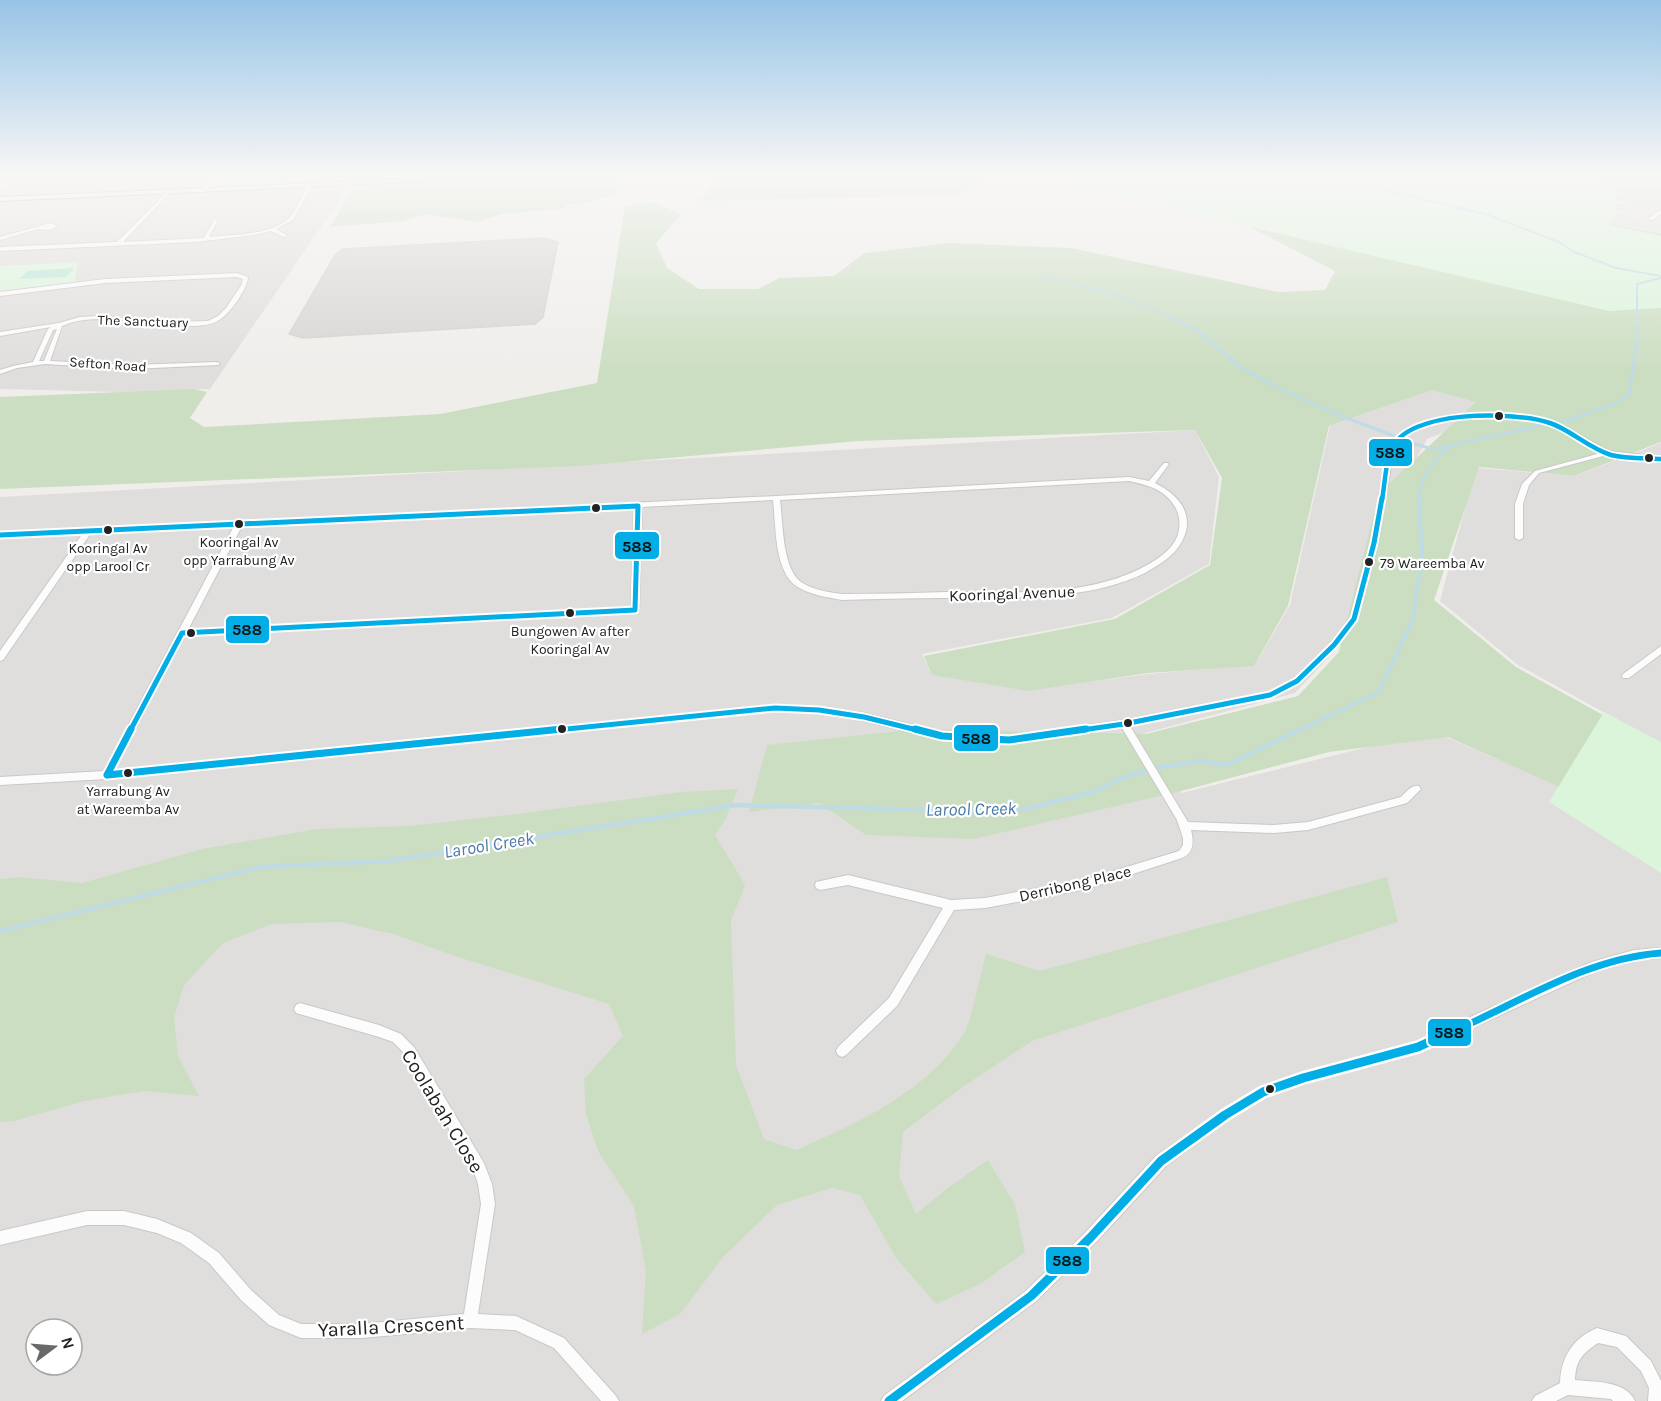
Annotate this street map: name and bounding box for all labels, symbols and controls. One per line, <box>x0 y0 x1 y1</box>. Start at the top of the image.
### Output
street label: The Sanctuary <box>97 311 189 332</box>
street label: Sefton Road <box>69 353 147 376</box>
unlabelled marker <box>1493 410 1505 422</box>
line badge: 588 <box>1368 438 1413 467</box>
text: 588 <box>1375 443 1405 462</box>
unlabelled marker <box>1643 452 1655 464</box>
unlabelled marker <box>590 502 602 514</box>
marker: Kooringal Av opp Yarrabung Av <box>233 518 245 530</box>
marker: Kooringal Av opp Larool Cr <box>102 524 114 536</box>
line badge: 588 <box>614 531 660 560</box>
place label: Kooringal Av opp Yarrabung Av <box>184 534 294 569</box>
text: 588 <box>622 537 652 556</box>
place label: Kooringal Av opp Larool Cr <box>67 540 150 575</box>
place label: 79 Wareemba Av <box>1380 555 1484 572</box>
marker: 79 Wareemba Av <box>1363 556 1375 568</box>
street label: Kooringal Avenue <box>949 582 1075 605</box>
marker: Bungowen Av after Kooringal Av <box>564 607 576 619</box>
line badge: 588 <box>225 615 270 644</box>
text: 588 <box>232 620 262 639</box>
place label: Bungowen Av after Kooringal Av <box>511 623 630 658</box>
unlabelled marker <box>185 627 197 639</box>
unlabelled marker <box>1122 717 1134 729</box>
unlabelled marker <box>556 723 568 735</box>
line badge: 588 <box>953 724 999 752</box>
text: 588 <box>961 729 991 748</box>
marker: Yarrabung Av at Wareemba Av <box>122 767 134 779</box>
place label: Yarrabung Av at Wareemba Av <box>77 783 179 818</box>
water label: Larool Creek <box>925 797 1017 821</box>
water label: Larool Creek <box>442 827 536 863</box>
street label: Derribong Place <box>1017 861 1133 906</box>
line badge: 588 <box>1427 1018 1472 1047</box>
text: 588 <box>1434 1023 1464 1042</box>
street label: Coolabah Close <box>397 1045 488 1177</box>
unlabelled marker <box>1264 1083 1276 1095</box>
line badge: 588 <box>1045 1246 1090 1275</box>
text: 588 <box>1052 1251 1082 1270</box>
street label: Yaralla Crescent <box>317 1311 465 1342</box>
north arrow <box>24 1317 84 1377</box>
text: N <box>57 1335 79 1351</box>

